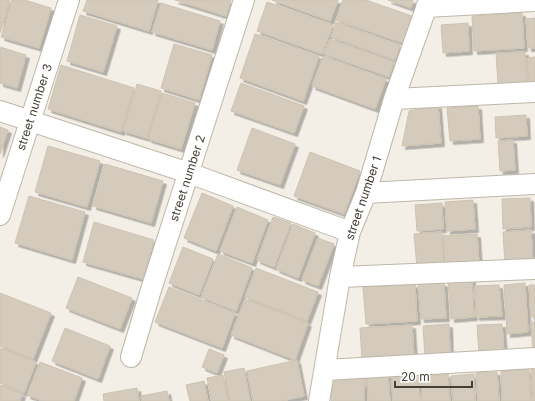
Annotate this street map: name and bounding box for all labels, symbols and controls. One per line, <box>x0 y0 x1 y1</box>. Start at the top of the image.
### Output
street label: street number 3 <box>13 62 55 152</box>
street label: street number 2 <box>166 133 208 223</box>
street label: street number 1 <box>342 154 384 242</box>
scale bar <box>395 363 472 389</box>
text: 20 m <box>401 369 430 384</box>

